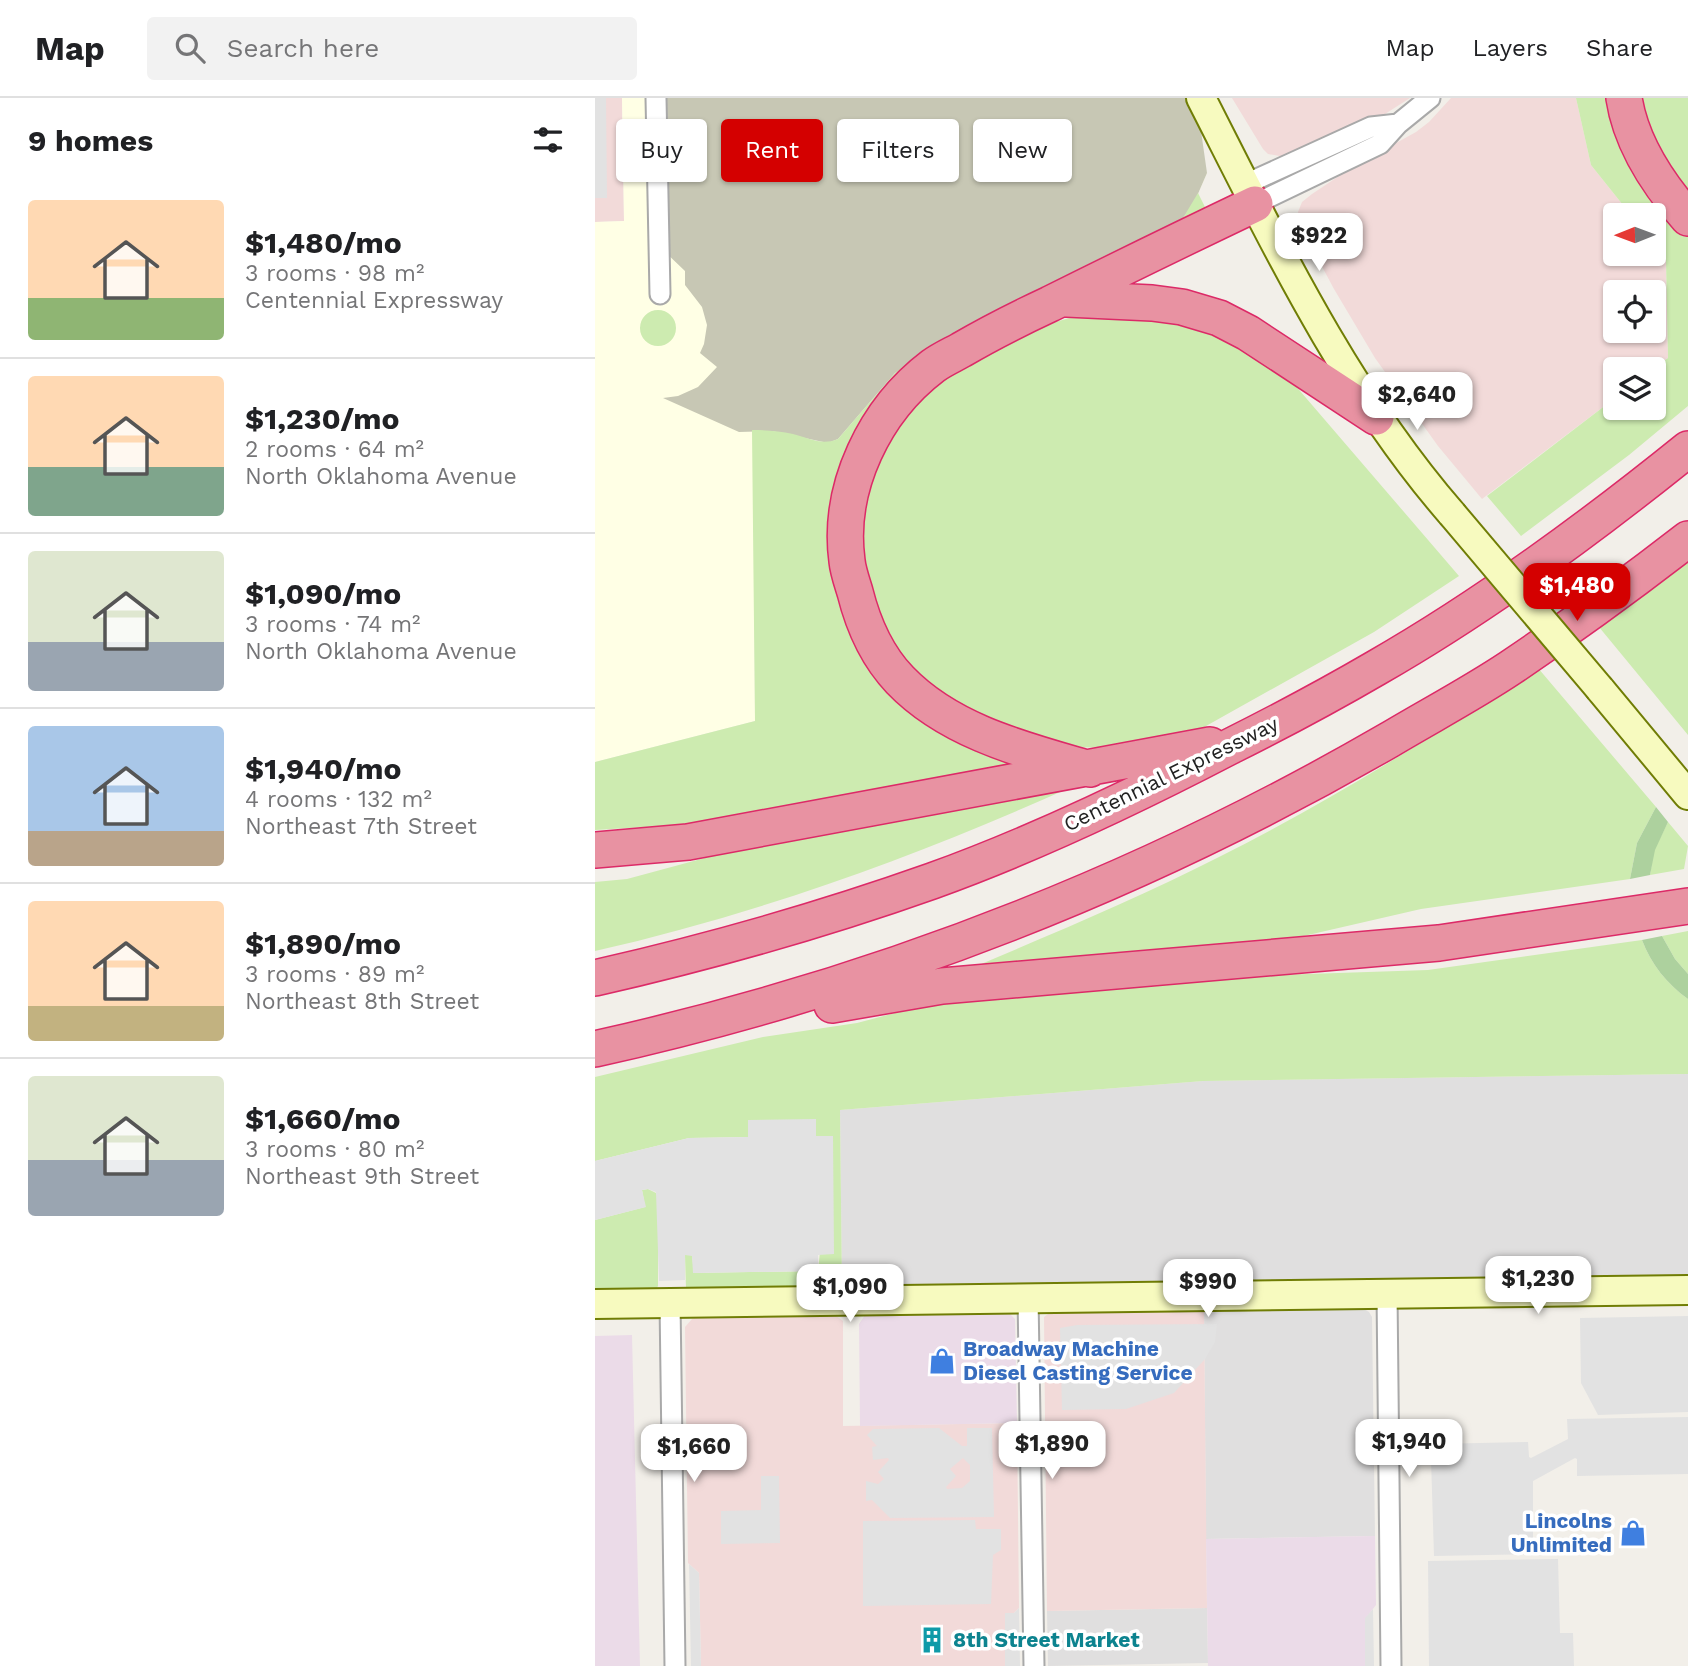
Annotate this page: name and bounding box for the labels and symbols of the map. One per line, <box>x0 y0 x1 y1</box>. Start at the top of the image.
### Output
north arrow <box>1603 203 1666 266</box>
pin: $922 <box>1278 214 1360 273</box>
pin: $2,640 <box>1360 372 1474 432</box>
pin: $1,480 <box>1520 564 1634 623</box>
street label: Centennial Expressway <box>1059 711 1282 836</box>
pin: $1,230 <box>1481 1256 1595 1316</box>
pin: $990 <box>1167 1260 1249 1319</box>
pin: $1,090 <box>793 1264 907 1324</box>
place label: Broadway Machine Diesel Casting Service <box>963 1336 1193 1385</box>
shop icon: Broadway Machine Diesel Casting Service <box>927 1346 957 1376</box>
pin: $1,940 <box>1352 1420 1466 1479</box>
pin: $1,890 <box>995 1422 1109 1481</box>
pin: $1,660 <box>637 1424 751 1484</box>
place label: Lincolns Unlimited <box>1511 1508 1612 1557</box>
shop icon: Lincolns Unlimited <box>1618 1518 1648 1548</box>
building icon: 8th Street Market <box>917 1625 947 1655</box>
place label: 8th Street Market <box>953 1627 1140 1652</box>

